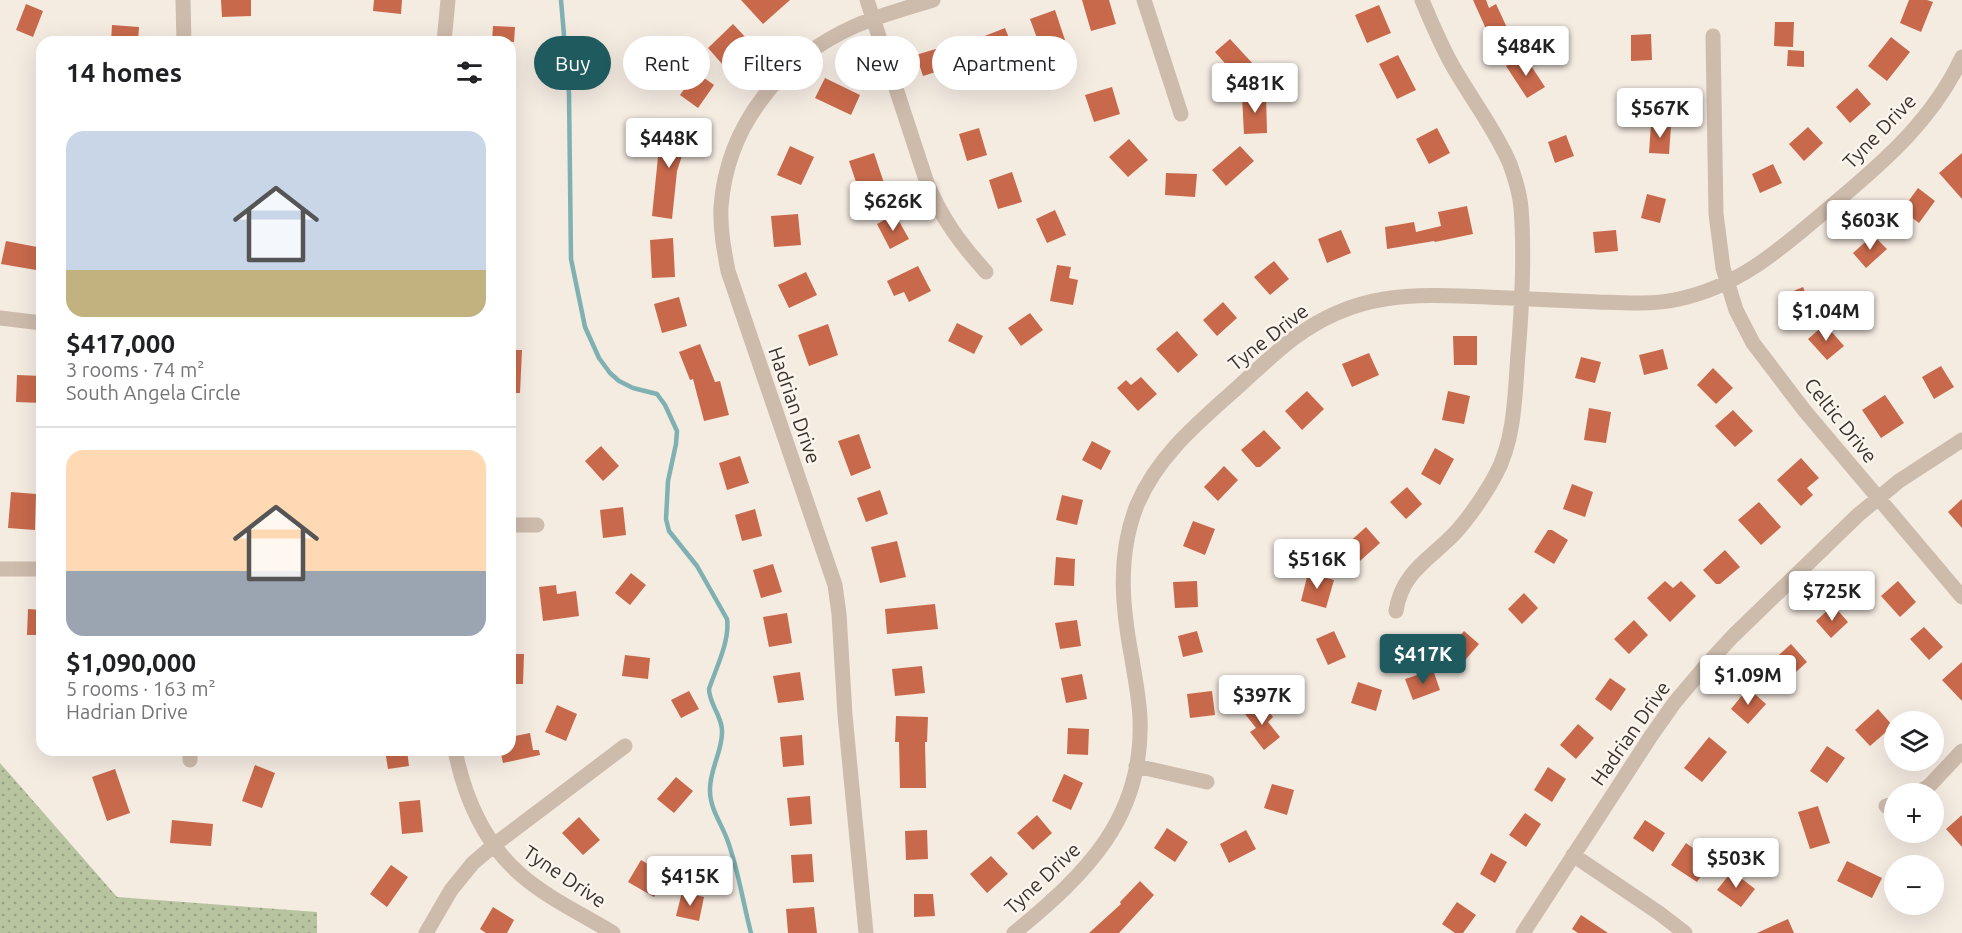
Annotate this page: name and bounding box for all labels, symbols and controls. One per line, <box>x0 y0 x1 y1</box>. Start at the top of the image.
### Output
pin: $484K <box>1484 26 1568 77</box>
text: $484K <box>1497 34 1555 57</box>
chip: Buy <box>534 36 611 90</box>
chip: Rent <box>623 36 710 90</box>
chip: Filters <box>722 36 823 90</box>
chip: New <box>835 36 920 90</box>
chip: Apartment <box>932 36 1077 90</box>
icon: filters <box>453 56 486 89</box>
text: 14 homes <box>66 58 182 87</box>
pin: $481K <box>1213 63 1297 114</box>
text: $481K <box>1226 71 1284 94</box>
pin: $567K <box>1618 88 1702 139</box>
street label: Tyne Drive <box>1838 89 1920 173</box>
text: $567K <box>1631 96 1689 119</box>
pin: $448K <box>627 118 711 169</box>
text: $448K <box>640 126 698 149</box>
icon: home <box>222 170 330 278</box>
pin: $626K <box>851 181 935 232</box>
text: $626K <box>864 189 922 212</box>
pin: $603K <box>1828 200 1912 251</box>
text: $603K <box>1841 208 1899 231</box>
pin: $1.04M <box>1777 291 1875 342</box>
street label: Tyne Drive <box>1224 299 1312 375</box>
text: $1.04M <box>1792 299 1860 322</box>
text: $417,000 <box>66 329 175 358</box>
street label: Hadrian Drive <box>764 344 826 466</box>
text: 3 rooms · 74 m² <box>66 358 204 381</box>
street label: Celtic Drive <box>1800 373 1882 467</box>
text: South Angela Circle <box>66 381 241 404</box>
icon: home <box>222 489 330 597</box>
pin: $516K <box>1275 539 1359 590</box>
text: $516K <box>1288 547 1346 570</box>
pin: $725K <box>1790 571 1874 622</box>
text: $725K <box>1803 579 1861 602</box>
pin: $417K <box>1381 634 1465 685</box>
text: $417K <box>1394 642 1452 665</box>
text: $1,090,000 <box>66 648 196 677</box>
pin: $1.09M <box>1699 655 1797 706</box>
text: $1.09M <box>1714 663 1782 686</box>
pin: $397K <box>1220 675 1304 726</box>
street label: Hadrian Drive <box>1586 676 1674 790</box>
text: 5 rooms · 163 m² <box>66 677 216 700</box>
text: $397K <box>1233 683 1291 706</box>
text: Hadrian Drive <box>66 700 188 723</box>
map controls <box>1884 711 1944 915</box>
button: layers <box>1884 711 1944 771</box>
button: + <box>1884 783 1944 843</box>
street label: Tyne Drive <box>1000 837 1084 919</box>
pin: $503K <box>1694 838 1778 889</box>
street label: Tyne Drive <box>519 840 611 912</box>
text: $503K <box>1707 846 1765 869</box>
button: − <box>1884 855 1944 915</box>
pin: $415K <box>648 856 732 907</box>
text: $415K <box>661 864 719 887</box>

